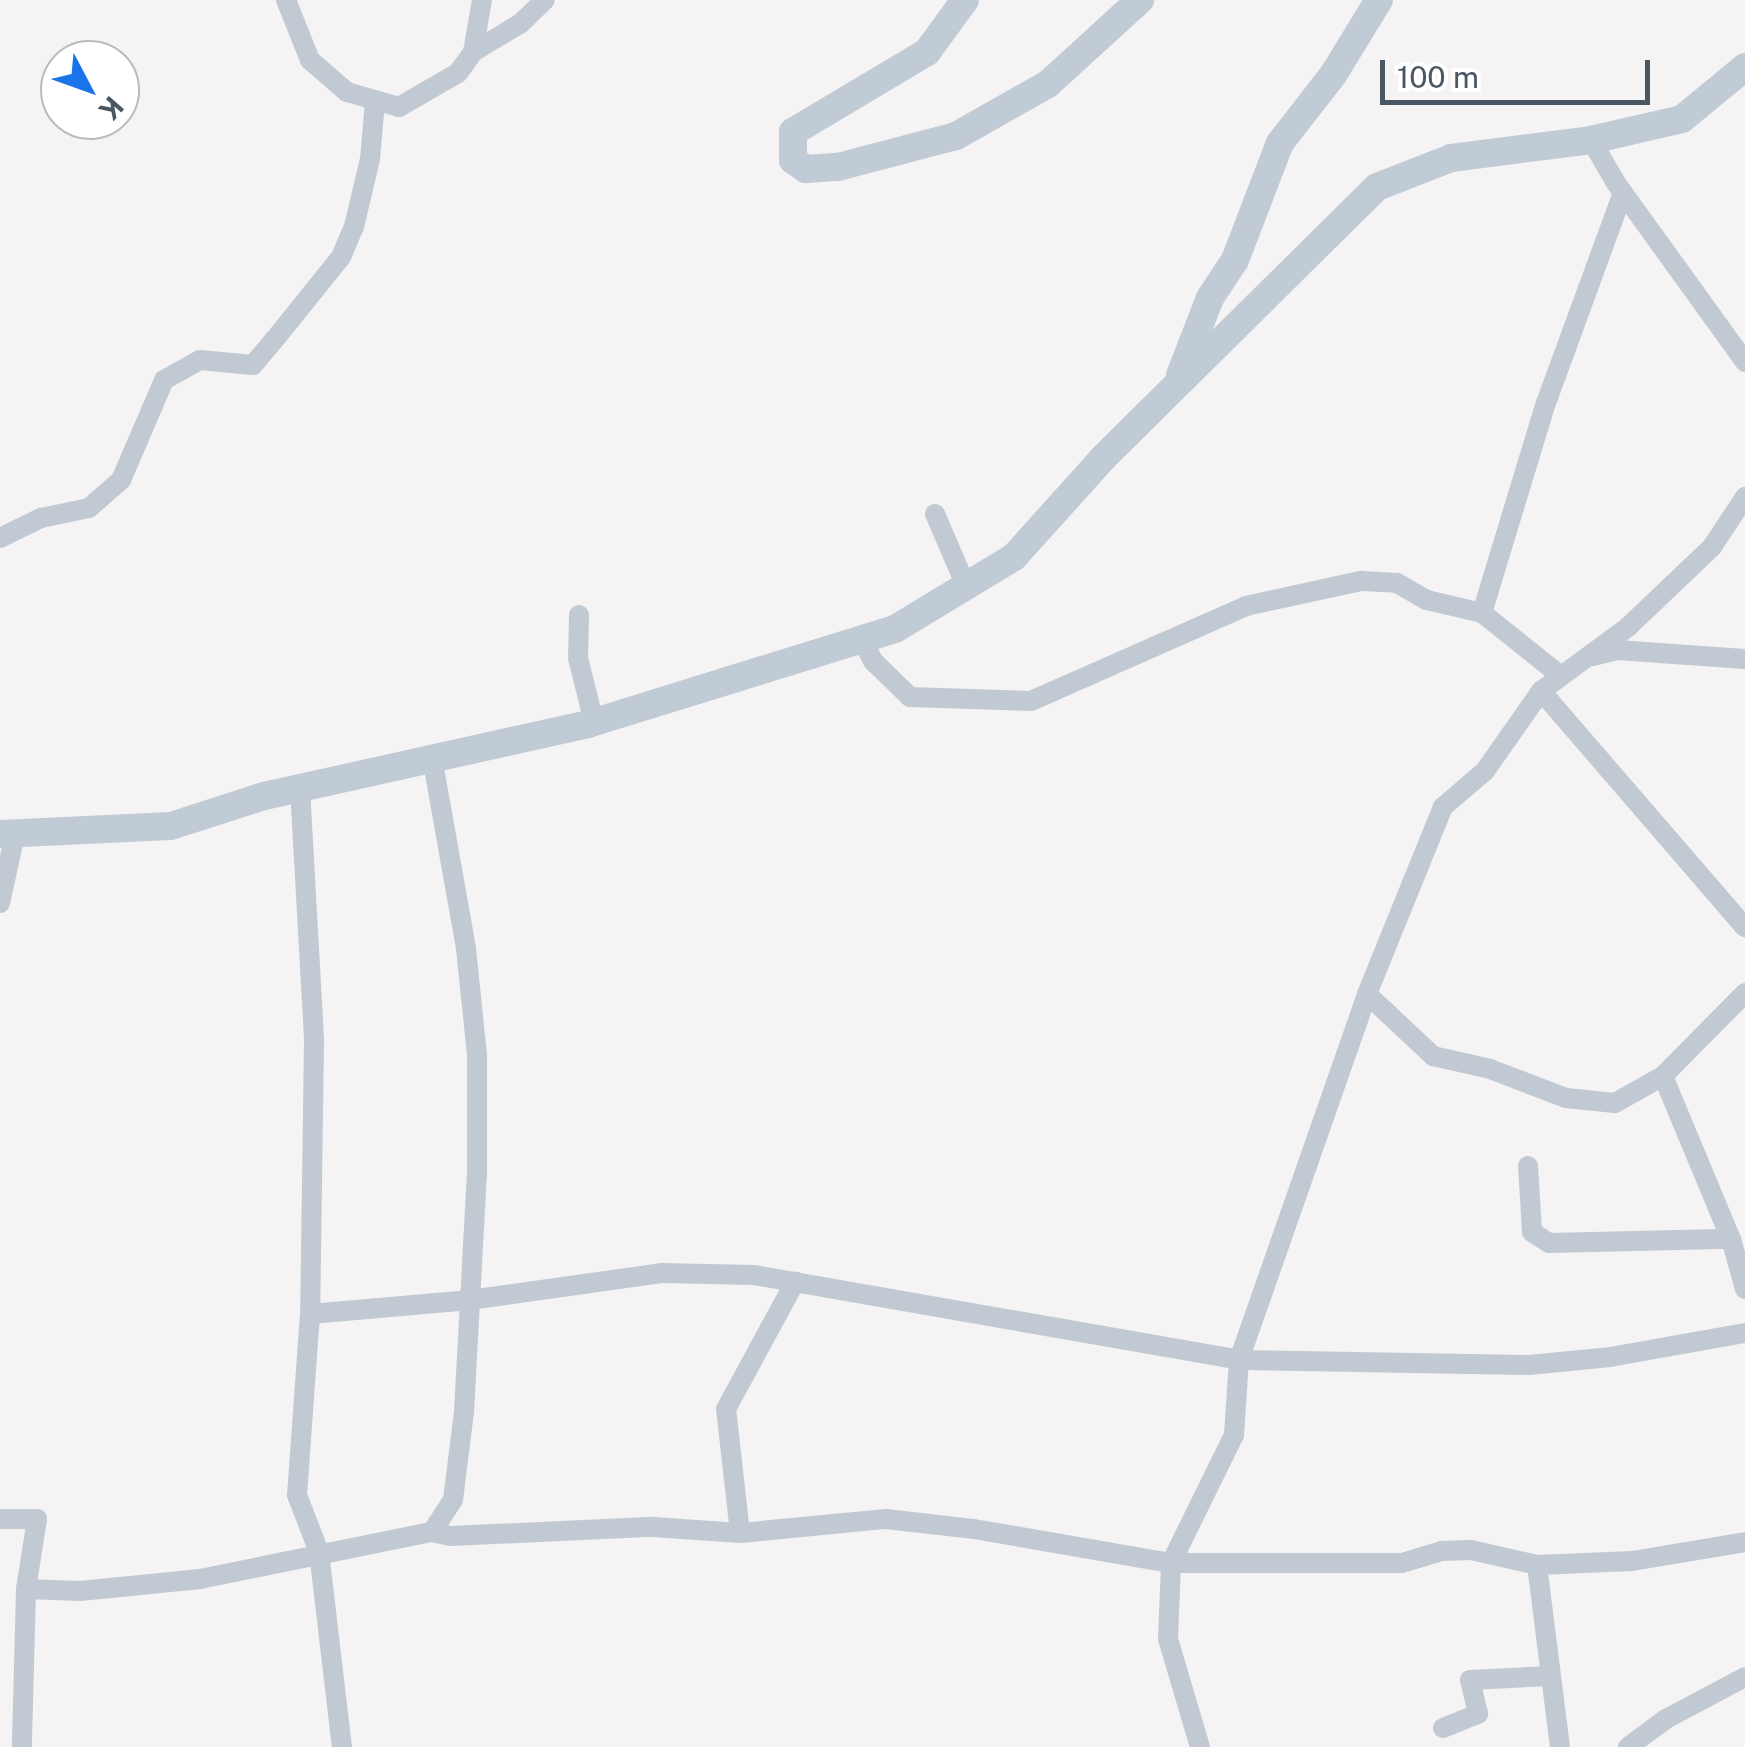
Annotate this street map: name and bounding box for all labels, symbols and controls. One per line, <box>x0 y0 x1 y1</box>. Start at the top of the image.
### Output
north arrow <box>40 40 140 140</box>
scale bar <box>1385 40 1655 102</box>
text: 100 m <box>1397 59 1479 95</box>
text: K <box>92 90 131 127</box>

